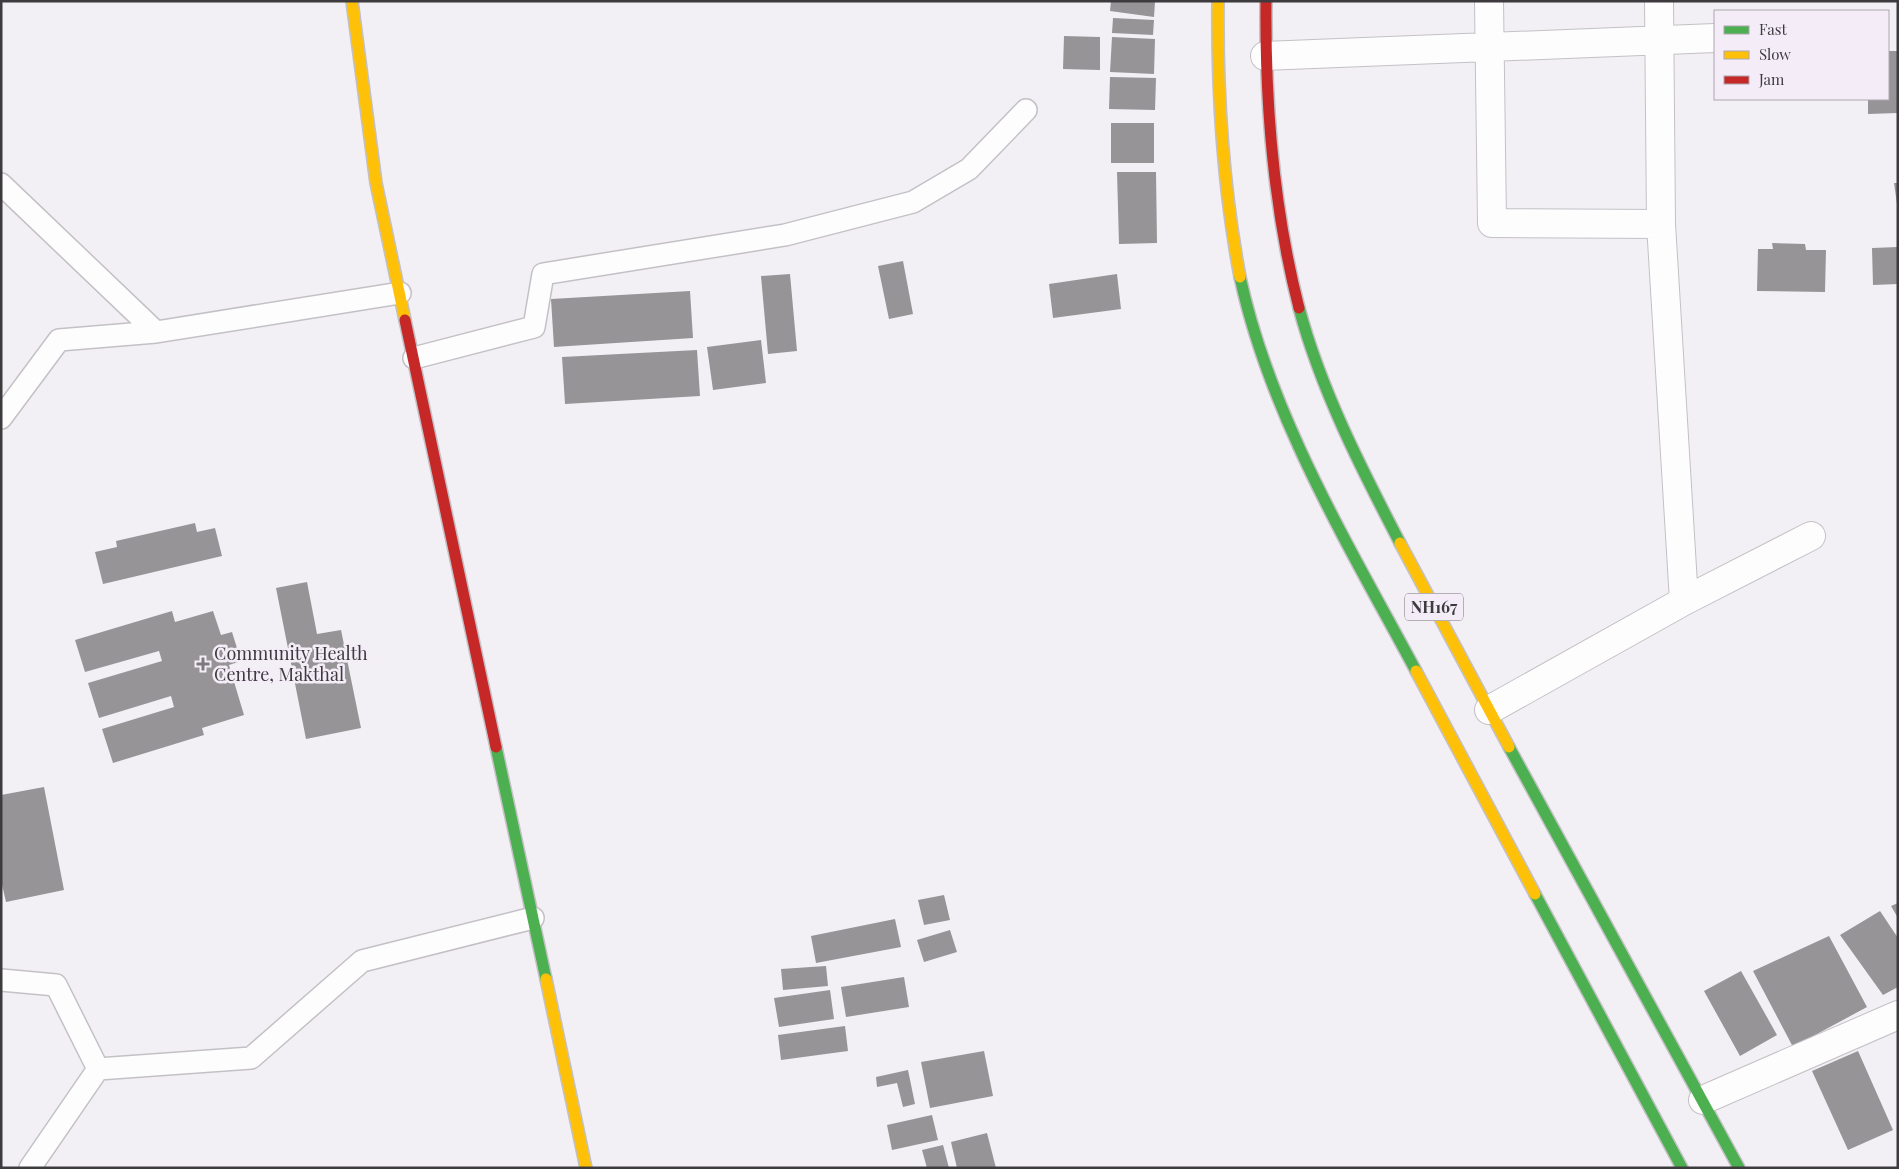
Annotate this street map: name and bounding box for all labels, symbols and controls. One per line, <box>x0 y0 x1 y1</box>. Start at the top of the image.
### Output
legend <box>1714 10 1889 100</box>
text: Fast <box>1759 19 1788 39</box>
text: Slow <box>1759 44 1791 64</box>
text: Jam <box>1758 69 1785 89</box>
road number: NH167 <box>1405 594 1463 620</box>
place label: Community Health Centre, Makthal <box>214 641 368 686</box>
marker: Community Health Centre, Makthal <box>196 657 210 671</box>

